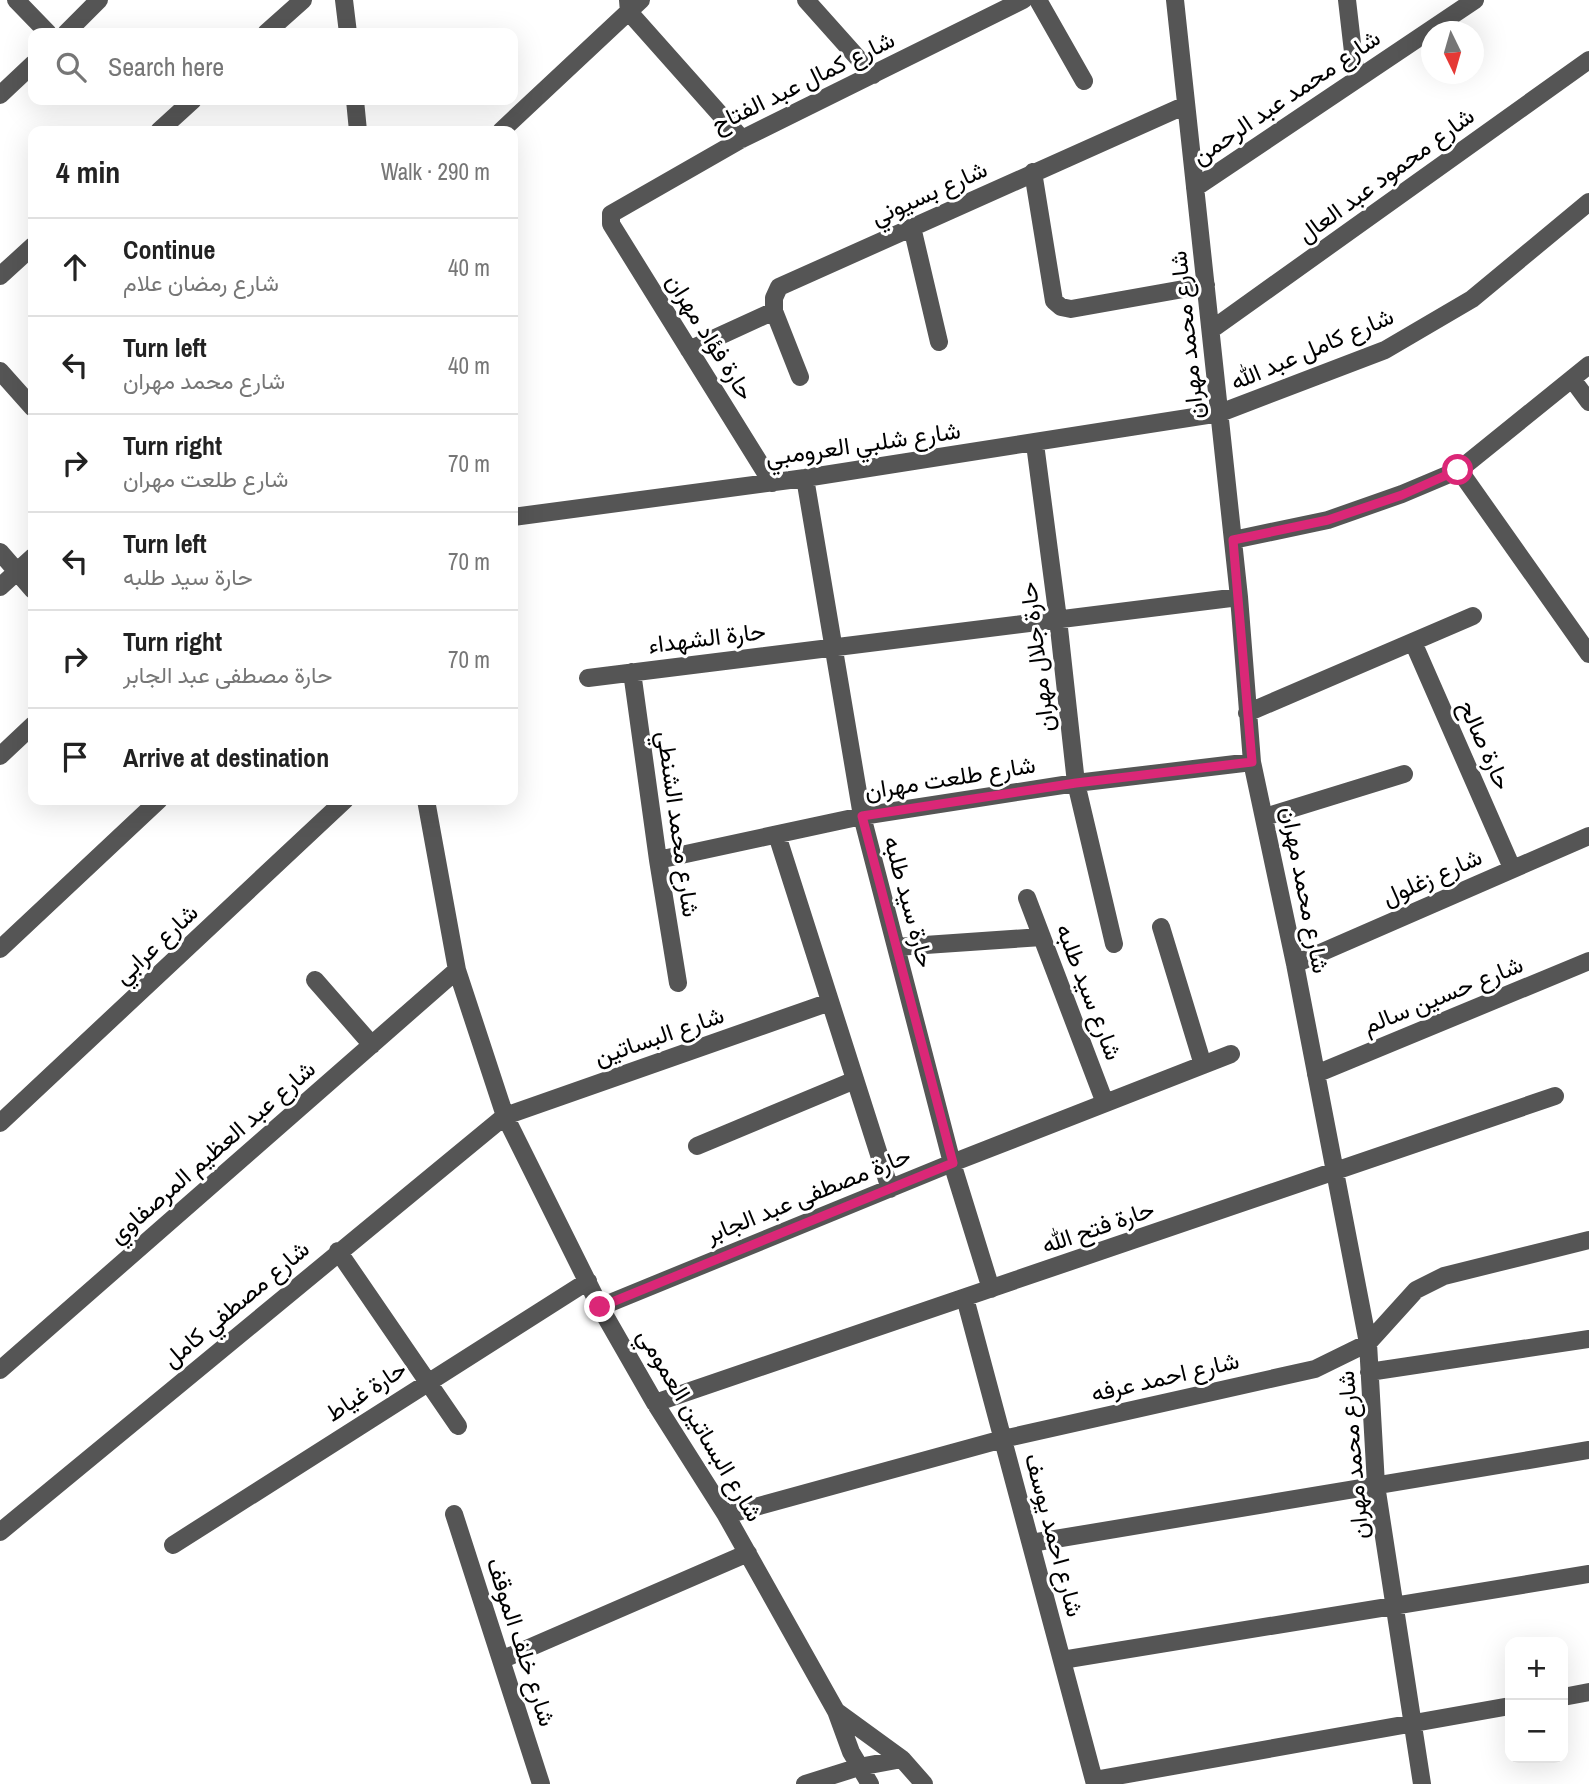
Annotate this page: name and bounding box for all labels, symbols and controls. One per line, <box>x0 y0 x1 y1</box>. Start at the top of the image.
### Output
street label: شارع محمد عبد الرحمن <box>1185 21 1387 172</box>
north arrow <box>1421 21 1484 84</box>
street label: شارع كمال عبد الفتاح <box>706 23 900 140</box>
search box <box>28 28 518 105</box>
icon: search <box>52 48 90 86</box>
text: Search here <box>108 49 224 84</box>
street label: شارع محمود عبد العال <box>1291 99 1481 250</box>
text: 4 min <box>56 152 120 192</box>
street label: شارع بسيوني <box>865 152 993 236</box>
text: Walk · 290 m <box>381 156 490 187</box>
text: Continue <box>123 232 215 267</box>
icon: ahead <box>56 248 94 286</box>
street label: شارع محمد مهران <box>1161 249 1212 421</box>
text: 40 m <box>448 252 490 283</box>
text: شارع رمضان علام <box>123 267 279 298</box>
street label: حارة فؤاد مهران <box>659 267 762 406</box>
street label: شارع كامل عبد الله <box>1225 299 1398 398</box>
text: Turn left <box>123 330 207 365</box>
icon: left <box>56 346 94 384</box>
text: 40 m <box>448 350 490 381</box>
text: شارع محمد مهران <box>123 365 285 396</box>
street label: شارع شلبي العرومبي <box>763 413 963 476</box>
text: Turn right <box>123 428 222 463</box>
icon: right <box>56 444 94 482</box>
text: 70 m <box>448 448 490 479</box>
route start <box>1442 454 1473 485</box>
text: شارع طلعت مهران <box>123 463 289 494</box>
text: Turn left <box>123 526 207 561</box>
icon: left <box>56 542 94 580</box>
text: 70 m <box>448 546 490 577</box>
text: حارة سيد طلبه <box>123 561 253 592</box>
street label: حارة جلال مهران <box>1011 580 1061 734</box>
street label: حارة الشهداء <box>646 614 767 660</box>
text: Turn right <box>123 624 222 659</box>
icon: right <box>56 640 94 678</box>
text: 70 m <box>448 644 490 675</box>
text: حارة مصطفى عبد الجابر <box>123 659 332 690</box>
street label: حارة صالح <box>1450 695 1520 795</box>
street label: شارع محمد الشنطي <box>646 729 708 919</box>
icon: arrive <box>56 738 94 776</box>
text: Arrive at destination <box>123 740 329 775</box>
street label: شارع طلعت مهران <box>862 748 1038 807</box>
street label: شارع محمد مهران <box>1273 804 1338 976</box>
street label: حارة سيد طلبه <box>877 832 943 971</box>
street label: شارع زغلول <box>1377 840 1487 913</box>
street label: شارع عرابي <box>106 896 207 993</box>
street label: شارع سيد طلبه <box>1048 919 1131 1065</box>
street label: شارع حسين سالم <box>1358 947 1528 1042</box>
street label: شارع البساتين <box>590 998 728 1073</box>
street label: شارع عبد العظيم المرصفاوي <box>101 1053 324 1253</box>
street label: حارة مصطفى عبد الجابر <box>699 1138 915 1250</box>
street label: حارة فتح الله <box>1037 1192 1159 1262</box>
street label: شارع مصطفي كامل <box>155 1232 318 1377</box>
route end <box>584 1291 615 1322</box>
street label: شارع البساتين العمومي <box>627 1322 771 1529</box>
street label: شارع احمد عرفه <box>1088 1343 1242 1410</box>
street label: حارة غياط <box>319 1352 412 1428</box>
street label: شارع محمد مهران <box>1329 1369 1376 1541</box>
street label: شارع احمد يوسف <box>1017 1449 1092 1620</box>
street label: شارع خلف الموقف <box>479 1553 564 1730</box>
map controls <box>1505 1637 1568 1763</box>
button: + <box>1505 1637 1568 1700</box>
button: − <box>1505 1700 1568 1763</box>

